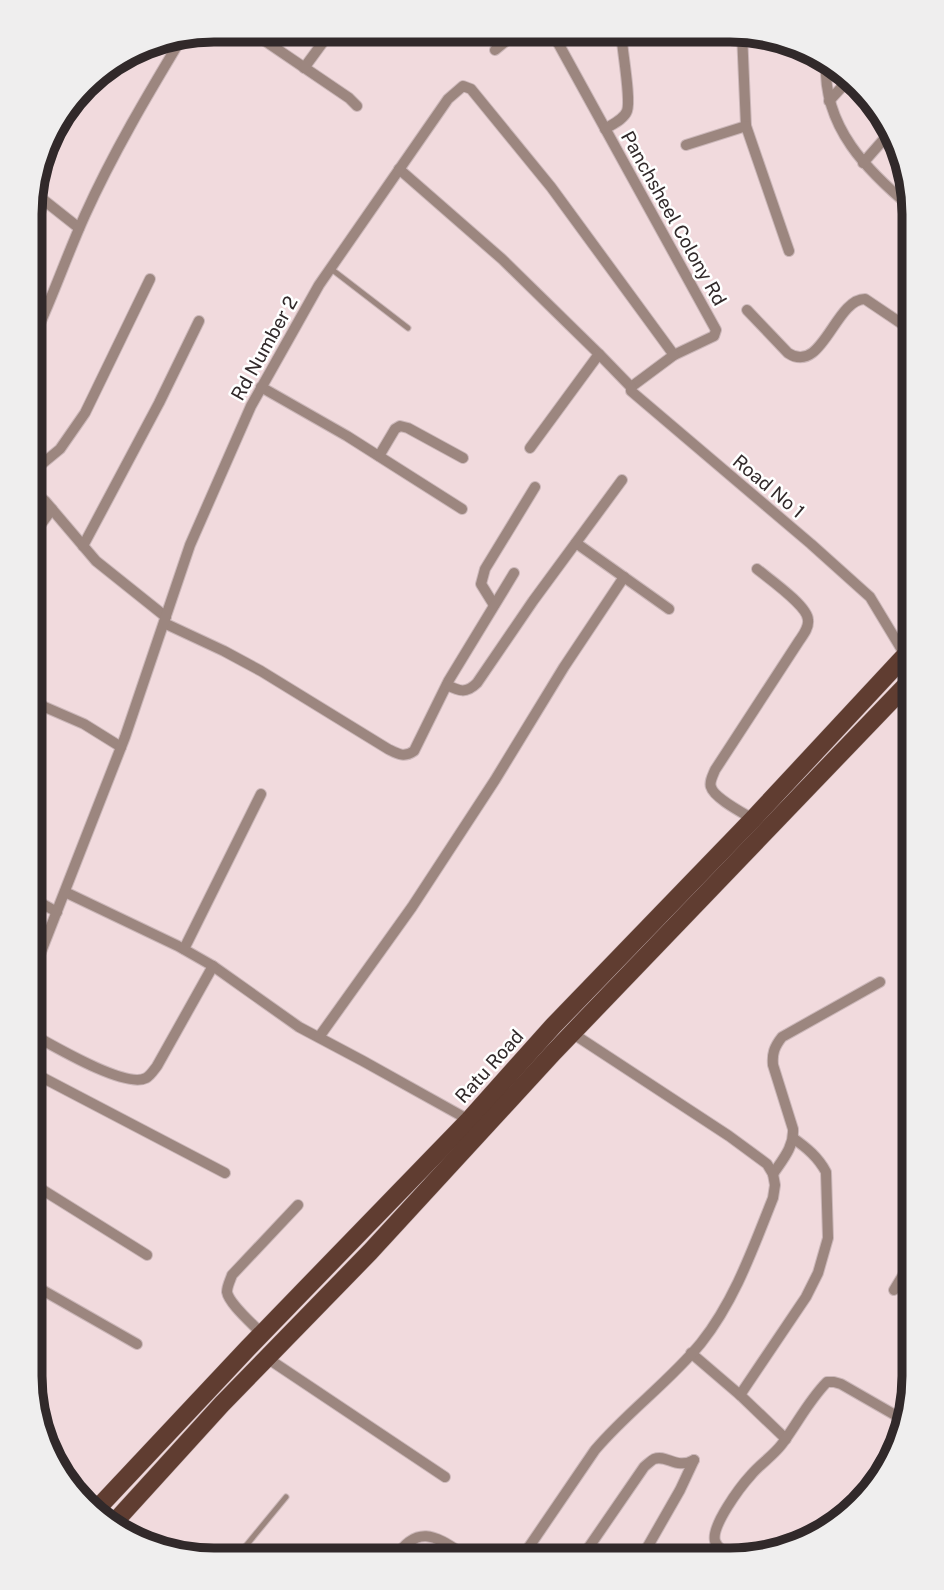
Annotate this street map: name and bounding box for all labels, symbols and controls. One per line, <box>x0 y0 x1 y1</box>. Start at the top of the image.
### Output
street label: Panchsheel Colony Rd <box>617 127 731 309</box>
street label: Rd Number 2 <box>226 292 302 404</box>
street label: Road No 1 <box>729 450 809 522</box>
street label: Ratu Road <box>450 1025 528 1107</box>

